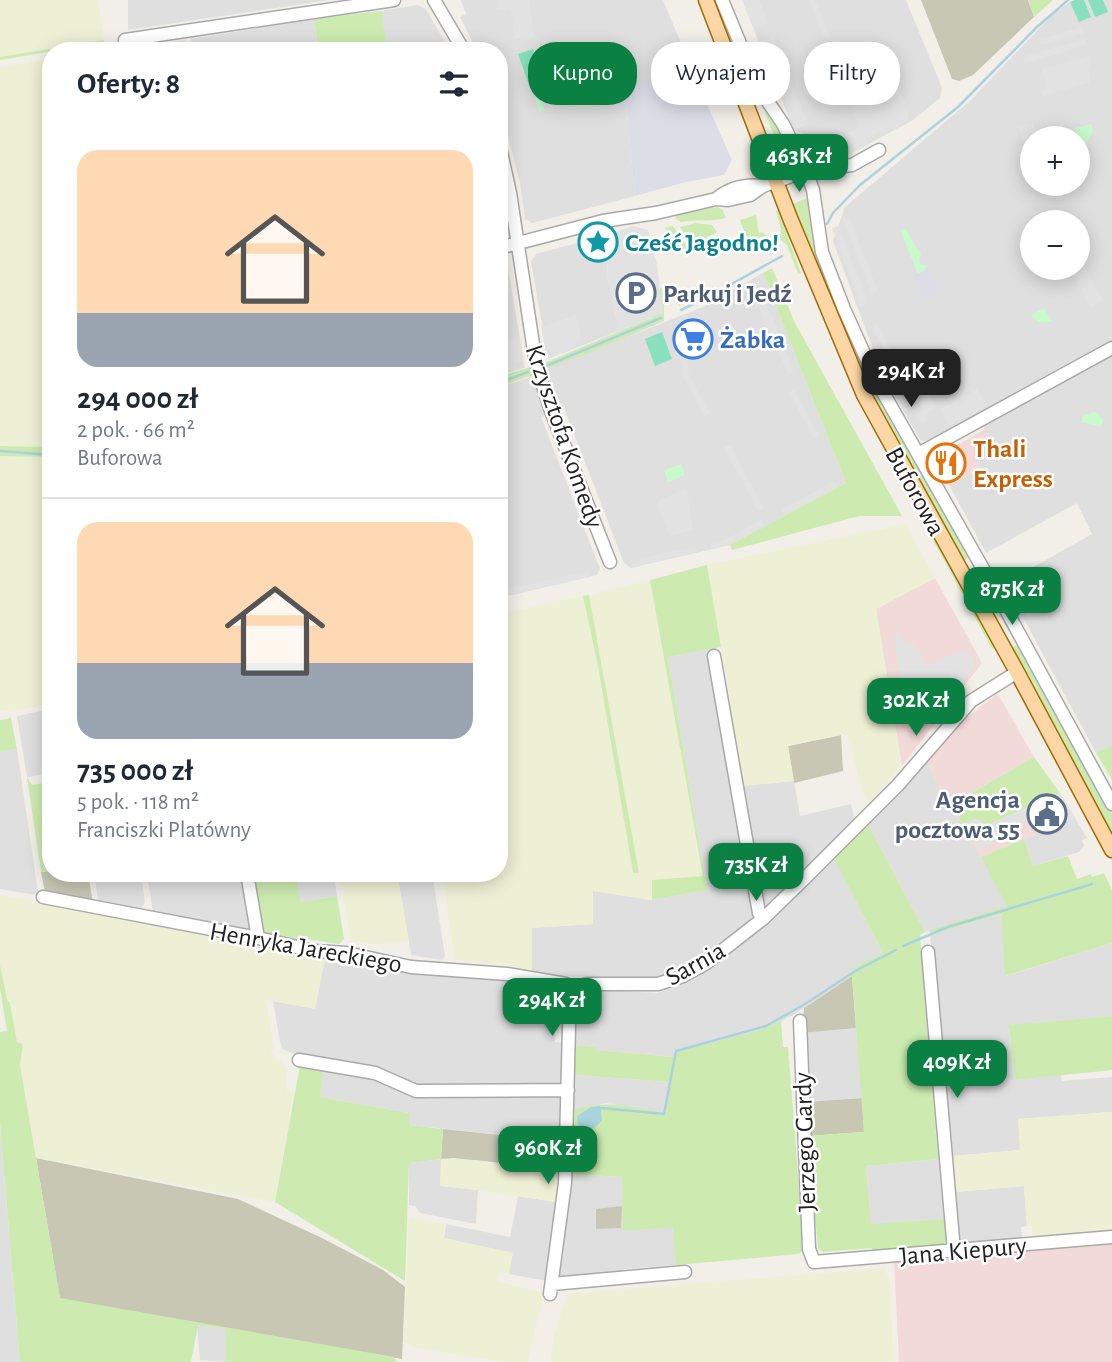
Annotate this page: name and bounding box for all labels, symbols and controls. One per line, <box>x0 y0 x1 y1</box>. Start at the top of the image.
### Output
chip: Kupno <box>528 42 637 105</box>
chip: Wynajem <box>651 42 790 105</box>
chip: Filtry <box>804 42 900 105</box>
icon: filters <box>435 65 473 103</box>
text: Oferty: 8 <box>77 69 180 99</box>
map controls <box>1020 126 1090 280</box>
button: + <box>1020 126 1090 196</box>
pin: 463K zł <box>734 134 864 194</box>
text: 463K zł <box>766 145 832 168</box>
icon: home <box>212 196 338 322</box>
button: − <box>1020 210 1090 280</box>
place icon: Cześć Jagodno! <box>577 221 619 263</box>
place label: Cześć Jagodno! <box>625 230 779 256</box>
parking icon: Parkuj i Jedź <box>615 272 657 314</box>
place label: Parkuj i Jedź <box>663 281 792 307</box>
supermarket icon: Żabka <box>672 318 714 360</box>
place label: Żabka <box>720 326 785 353</box>
street label: Krzysztofa Komedy <box>520 341 608 531</box>
pin: 294K zł <box>846 350 976 409</box>
text: 294K zł <box>878 360 944 383</box>
text: 294 000 zł <box>77 384 198 414</box>
text: 2 pok. · 66 m² <box>77 419 195 442</box>
place label: Thali Express <box>973 436 1053 492</box>
restaurant icon: Thali Express <box>925 442 967 484</box>
street label: Buforowa <box>880 443 950 540</box>
text: Buforowa <box>77 447 163 470</box>
icon: home <box>212 568 338 694</box>
pin: 875K zł <box>947 568 1077 627</box>
text: 875K zł <box>980 578 1044 601</box>
pin: 302K zł <box>851 678 981 738</box>
text: 302K zł <box>883 689 949 712</box>
text: 735 000 zł <box>77 756 193 786</box>
place label: Agencja pocztowa 55 <box>895 787 1020 843</box>
text: 5 pok. · 118 m² <box>77 791 199 814</box>
public building icon: Agencja pocztowa 55 <box>1026 793 1068 835</box>
text: Franciszki Platówny <box>77 819 251 842</box>
pin: 735K zł <box>691 844 821 903</box>
text: 735K zł <box>724 854 788 877</box>
street label: Henryka Jareckiego <box>208 918 404 978</box>
street label: Sarnia <box>661 937 730 991</box>
pin: 294K zł <box>487 978 617 1038</box>
text: 294K zł <box>519 989 585 1012</box>
pin: 409K zł <box>892 1040 1022 1100</box>
text: 409K zł <box>923 1051 991 1074</box>
street label: Jerzego Gardy <box>790 1072 820 1212</box>
pin: 960K zł <box>483 1126 613 1186</box>
text: 960K zł <box>514 1137 582 1160</box>
street label: Jana Kiepury <box>898 1232 1028 1270</box>

